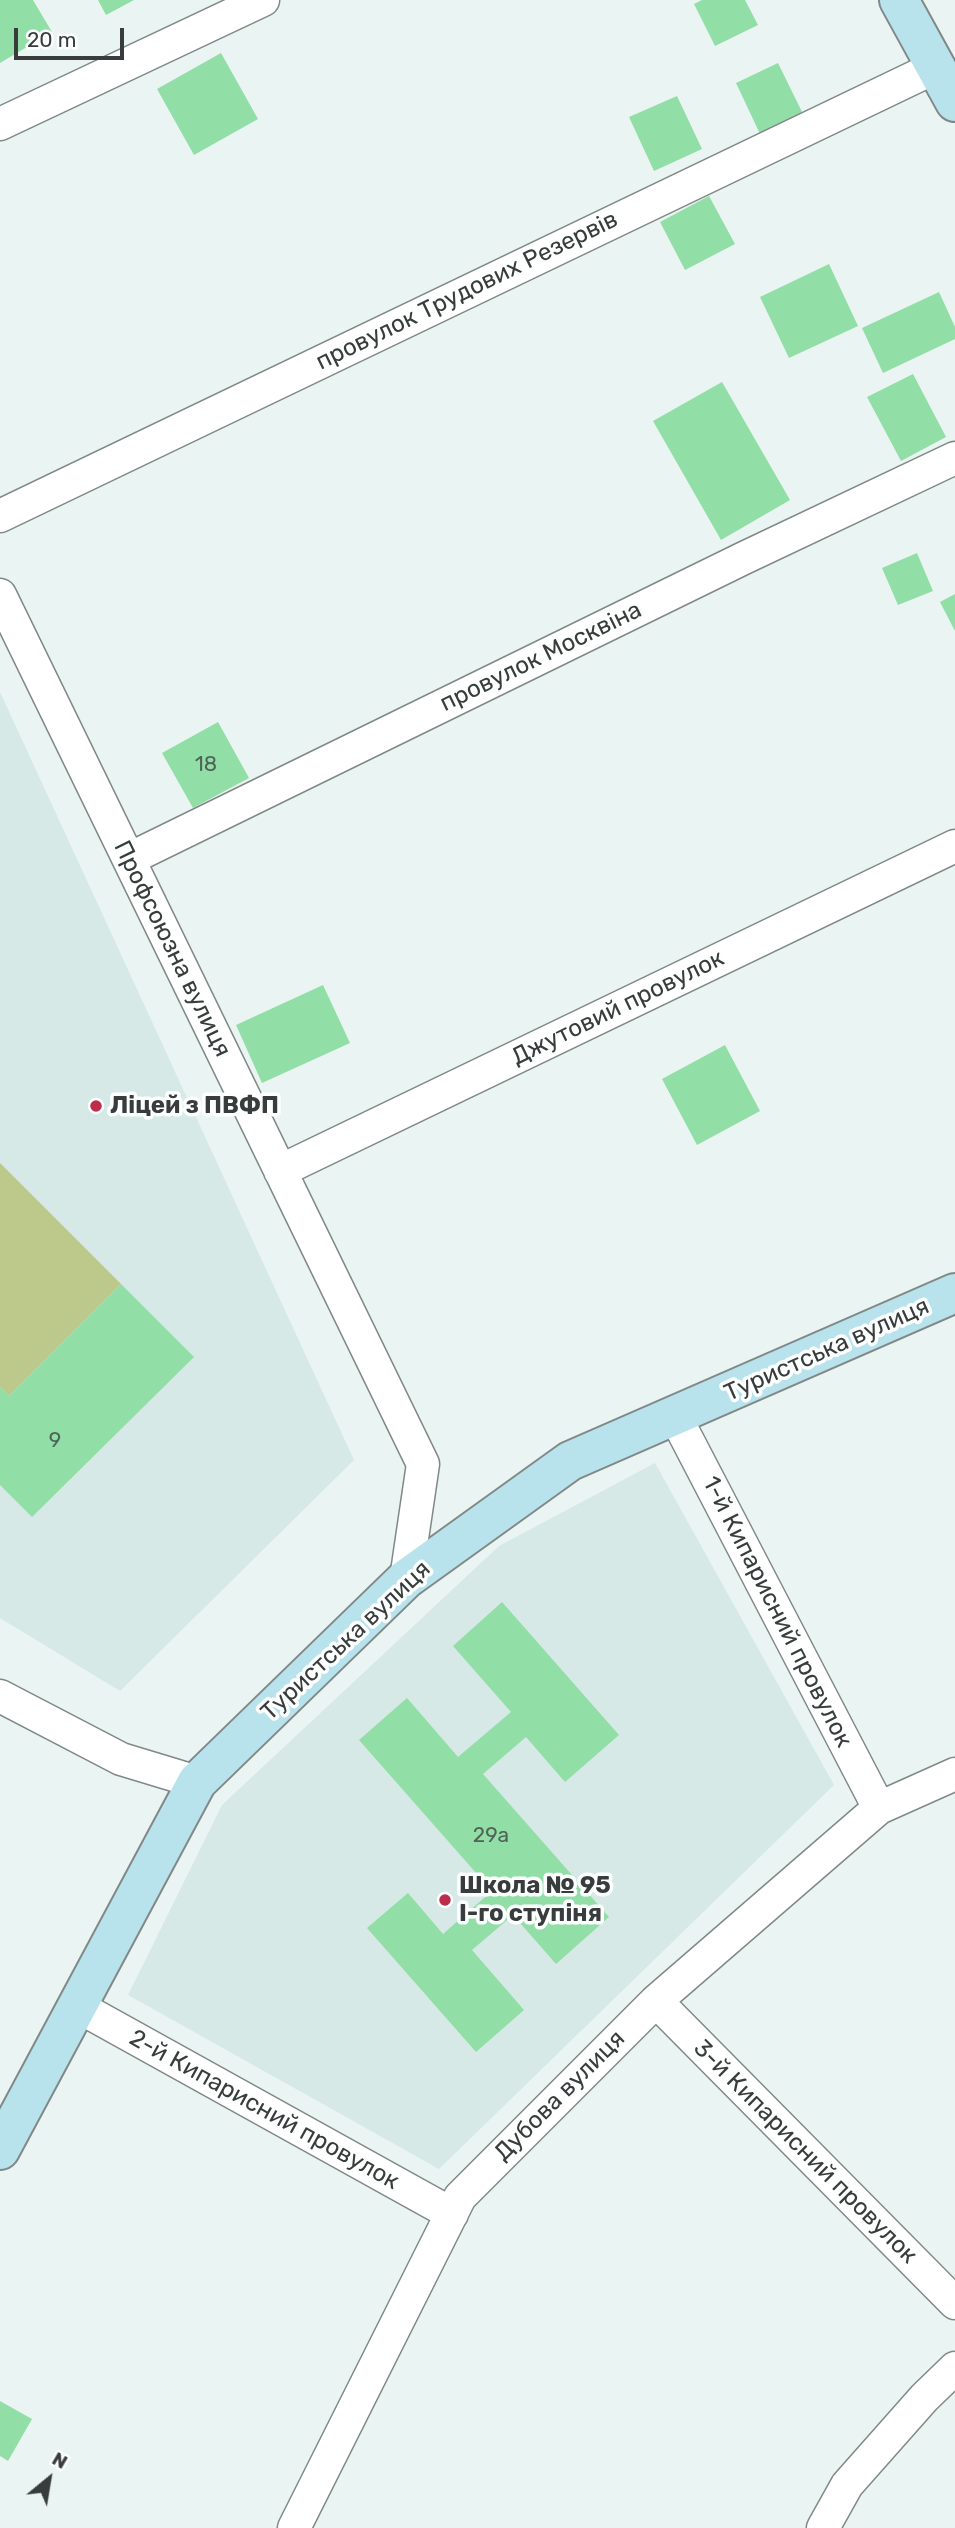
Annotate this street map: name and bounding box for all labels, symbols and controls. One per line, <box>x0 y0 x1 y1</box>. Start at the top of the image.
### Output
scale bar <box>18 14 128 58</box>
text: 20 m <box>27 27 76 52</box>
street label: провулок Трудових Резервів <box>311 205 623 377</box>
street label: провулок Москвіна <box>436 596 646 718</box>
house number: 18 <box>195 752 217 778</box>
street label: Профсоюзна вулиця <box>107 836 237 1062</box>
street label: Джутовий провулок <box>507 944 729 1072</box>
place label: Ліцей з ПВФП <box>110 1092 279 1120</box>
marker: Ліцей з ПВФП <box>88 1098 104 1114</box>
street label: Туристська вулиця <box>720 1292 934 1408</box>
house number: 9 <box>49 1428 61 1454</box>
street label: 1-й Кипарисний провулок <box>696 1472 858 1752</box>
street label: Туристська вулиця <box>255 1555 437 1727</box>
house number: 29а <box>473 1823 509 1849</box>
place label: Школа № 95 І-го ступіня <box>459 1872 611 1928</box>
marker: Школа № 95 І-го ступіня <box>437 1892 453 1908</box>
street label: 2-й Кипарисний провулок <box>124 2024 404 2196</box>
street label: Дубова вулиця <box>489 2025 631 2167</box>
street label: 3-й Кипарисний провулок <box>687 2034 923 2270</box>
north arrow <box>14 2444 84 2514</box>
text: N <box>48 2447 71 2474</box>

